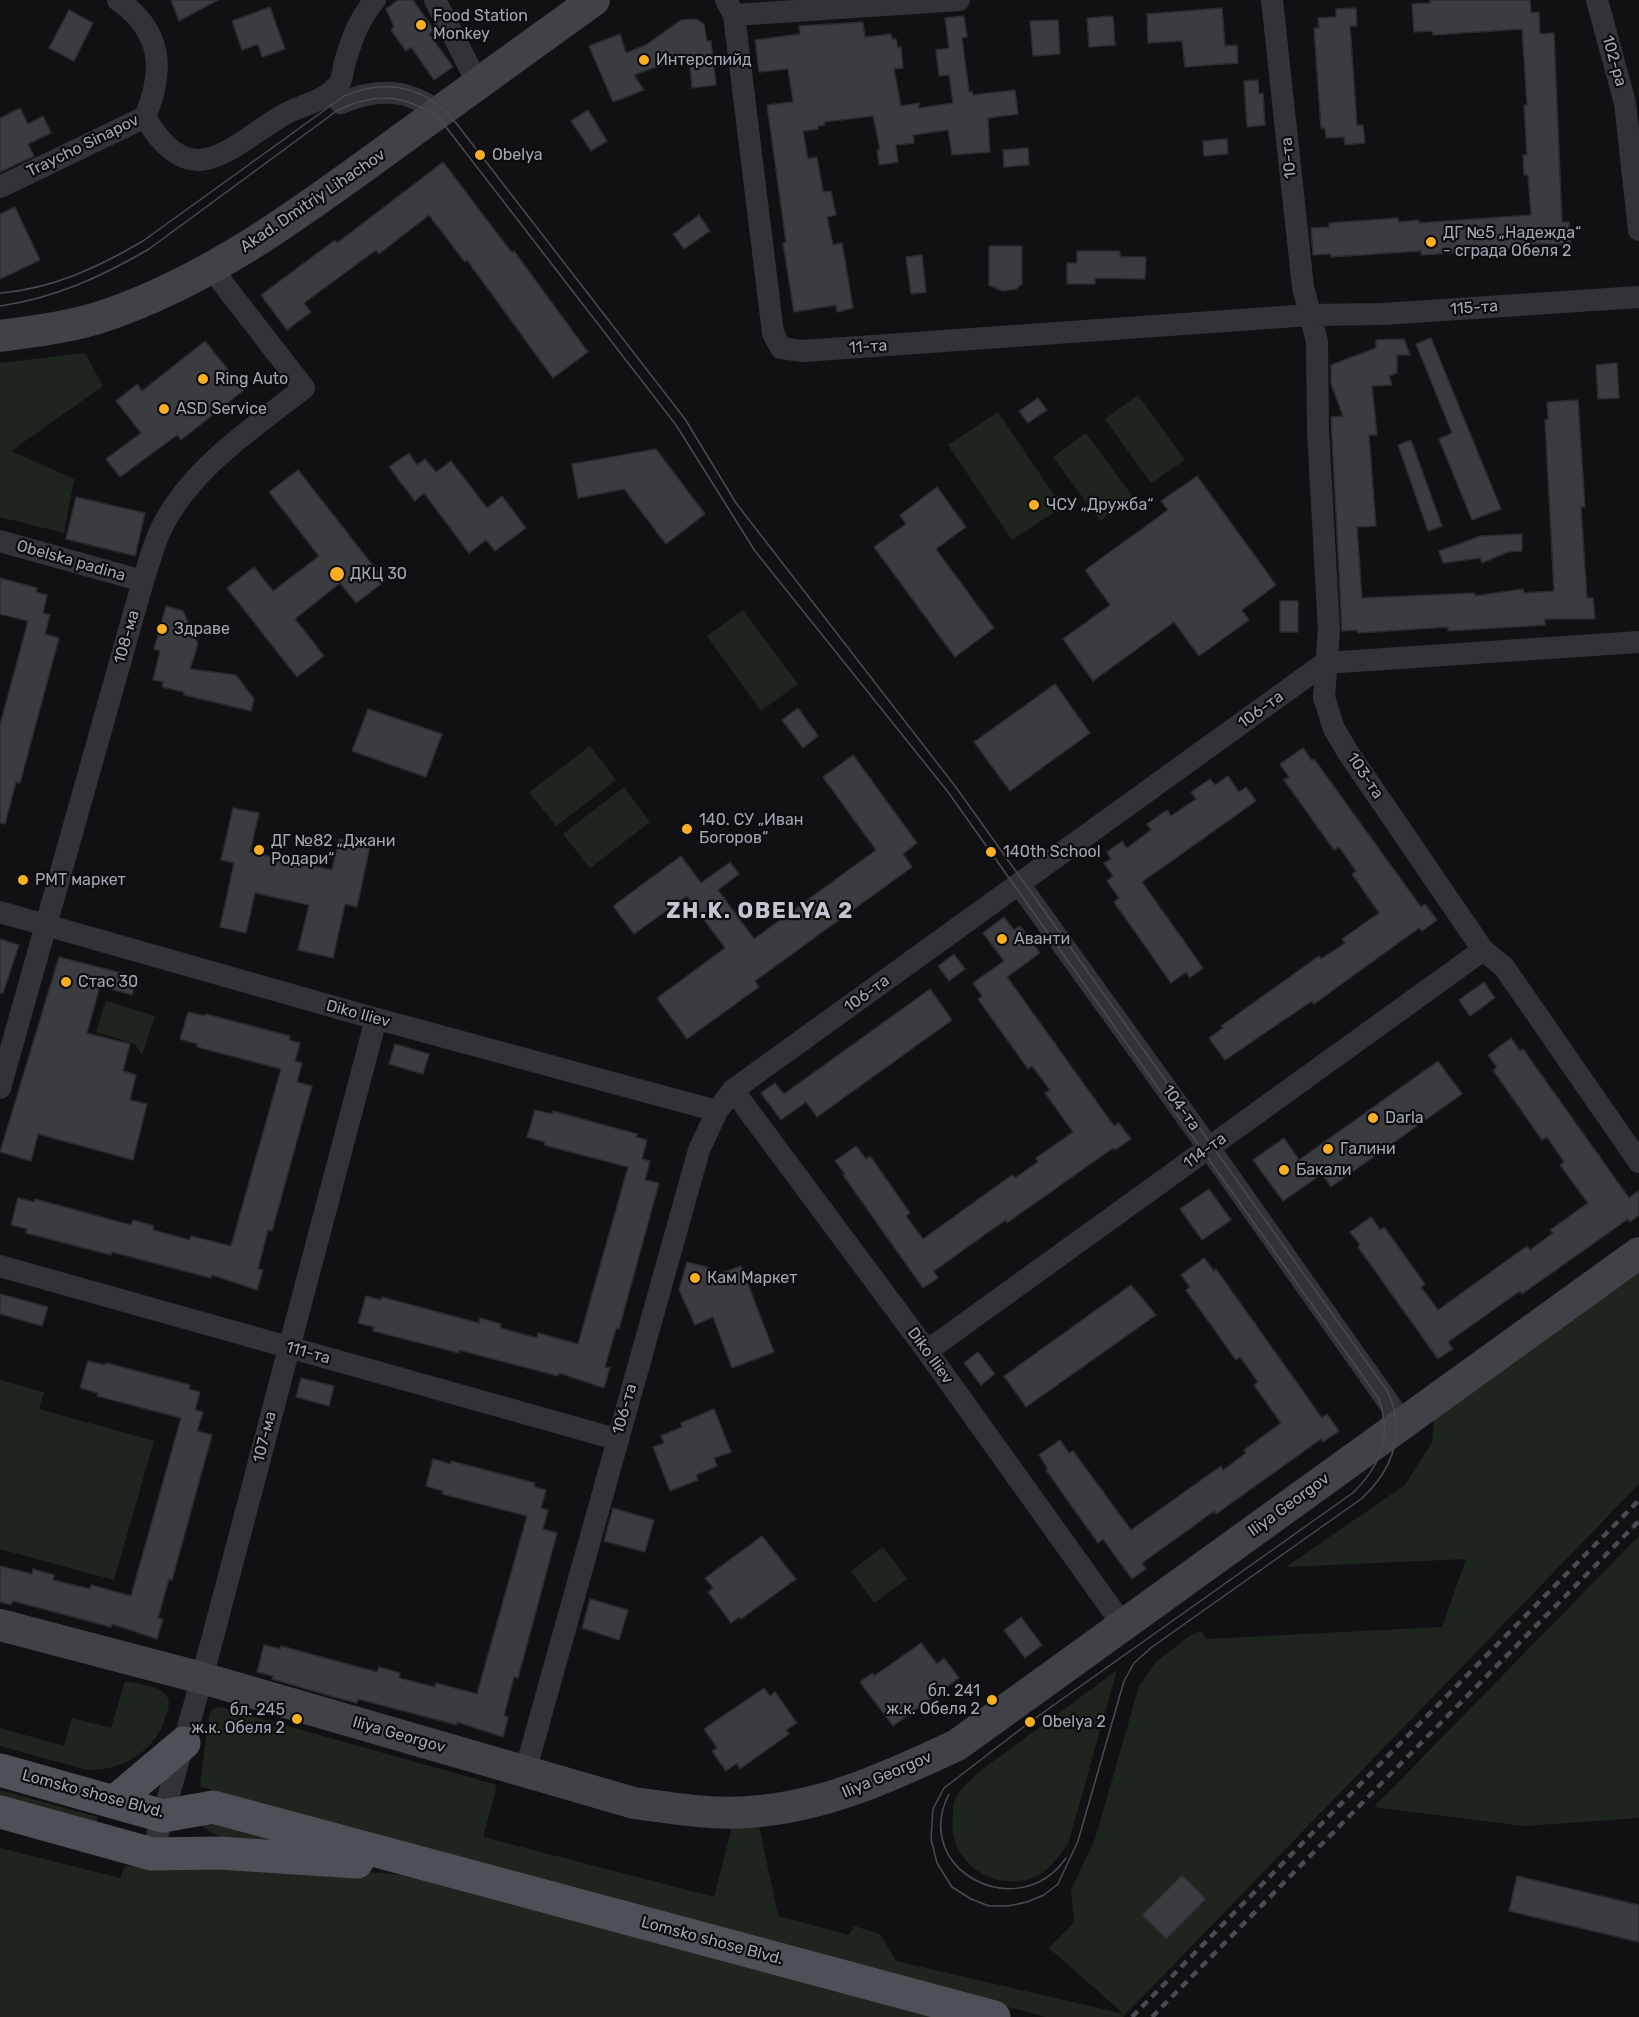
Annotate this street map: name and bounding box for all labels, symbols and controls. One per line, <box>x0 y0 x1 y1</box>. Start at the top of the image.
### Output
place label: Food Station Monkey <box>433 6 528 44</box>
marker: Food Station Monkey <box>414 18 428 32</box>
street label: 102-ра <box>1598 33 1630 89</box>
place label: Интерспийд <box>656 50 752 70</box>
marker: Интерспийд <box>637 53 651 67</box>
street label: Traycho Sinapov <box>24 111 142 181</box>
street label: 10-та <box>1277 136 1301 180</box>
street label: Akad. Dmitriy Lihachov <box>237 145 389 257</box>
place label: Obelya <box>492 145 543 165</box>
marker: Obelya <box>473 148 487 162</box>
place label: ДГ №5 „Надежда“ - сграда Обеля 2 <box>1443 223 1581 261</box>
marker: ДГ №5 „Надежда“ - сграда Обеля 2 <box>1424 235 1438 249</box>
street label: 115-та <box>1449 297 1499 319</box>
street label: 11-та <box>848 336 888 358</box>
place label: Ring Auto <box>215 369 288 389</box>
marker: Ring Auto <box>196 372 210 386</box>
place label: ASD Service <box>176 399 267 419</box>
marker: ASD Service <box>157 402 171 416</box>
place label: ЧСУ „Дружба“ <box>1046 495 1154 515</box>
marker: ЧСУ „Дружба“ <box>1027 498 1041 512</box>
street label: Obelska padina <box>14 536 128 586</box>
place label: ДКЦ 30 <box>350 564 407 584</box>
marker: ДКЦ 30 <box>328 565 346 583</box>
street label: 108-ма <box>110 608 144 666</box>
place label: Здраве <box>174 619 230 639</box>
marker: Здраве <box>155 622 169 636</box>
street label: 106-та <box>1235 687 1287 733</box>
street label: 103-та <box>1343 749 1387 803</box>
place label: 140. СУ „Иван Богоров“ <box>699 810 803 848</box>
marker: 140. СУ „Иван Богоров“ <box>680 822 694 836</box>
place label: ДГ №82 „Джани Родари“ <box>271 831 396 869</box>
place label: 140th School <box>1003 842 1101 862</box>
marker: ДГ №82 „Джани Родари“ <box>252 843 266 857</box>
marker: 140th School <box>984 845 998 859</box>
place label: РМТ маркет <box>35 870 126 890</box>
marker: РМТ маркет <box>16 873 30 887</box>
district label: ZH.K. OBELYA 2 <box>666 899 854 925</box>
place label: Аванти <box>1014 929 1070 949</box>
marker: Аванти <box>995 932 1009 946</box>
street label: 106-та <box>841 971 893 1017</box>
place label: Стас 30 <box>78 972 138 992</box>
marker: Стас 30 <box>59 975 73 989</box>
street label: Diko Iliev <box>324 996 392 1032</box>
street label: 104-та <box>1158 1081 1204 1135</box>
place label: Darla <box>1385 1108 1424 1128</box>
marker: Darla <box>1366 1111 1380 1125</box>
street label: 114-та <box>1180 1129 1230 1173</box>
place label: Галини <box>1340 1139 1396 1159</box>
marker: Галини <box>1321 1142 1335 1156</box>
place label: Бакали <box>1296 1160 1352 1180</box>
marker: Бакали <box>1277 1163 1291 1177</box>
place label: Кам Маркет <box>707 1268 797 1288</box>
marker: Кам Маркет <box>688 1271 702 1285</box>
street label: Diko Iliev <box>903 1324 957 1388</box>
street label: 111-та <box>284 1338 332 1368</box>
street label: 106-та <box>609 1382 641 1436</box>
street label: 107-ма <box>249 1409 281 1465</box>
street label: Iliya Georgov <box>1245 1469 1333 1541</box>
place label: бл. 241 ж.к. Обеля 2 <box>886 1681 980 1719</box>
marker: бл. 241 ж.к. Обеля 2 <box>985 1693 999 1707</box>
place label: бл. 245 ж.к. Обеля 2 <box>191 1700 285 1738</box>
marker: бл. 245 ж.к. Обеля 2 <box>290 1712 304 1726</box>
place label: Obelya 2 <box>1042 1712 1106 1732</box>
street label: Iliya Georgov <box>350 1713 448 1757</box>
marker: Obelya 2 <box>1023 1715 1037 1729</box>
street label: Iliya Georgov <box>839 1747 935 1803</box>
street label: Lomsko shose Blvd. <box>20 1766 166 1822</box>
street label: Lomsko shose Blvd. <box>639 1913 785 1969</box>

